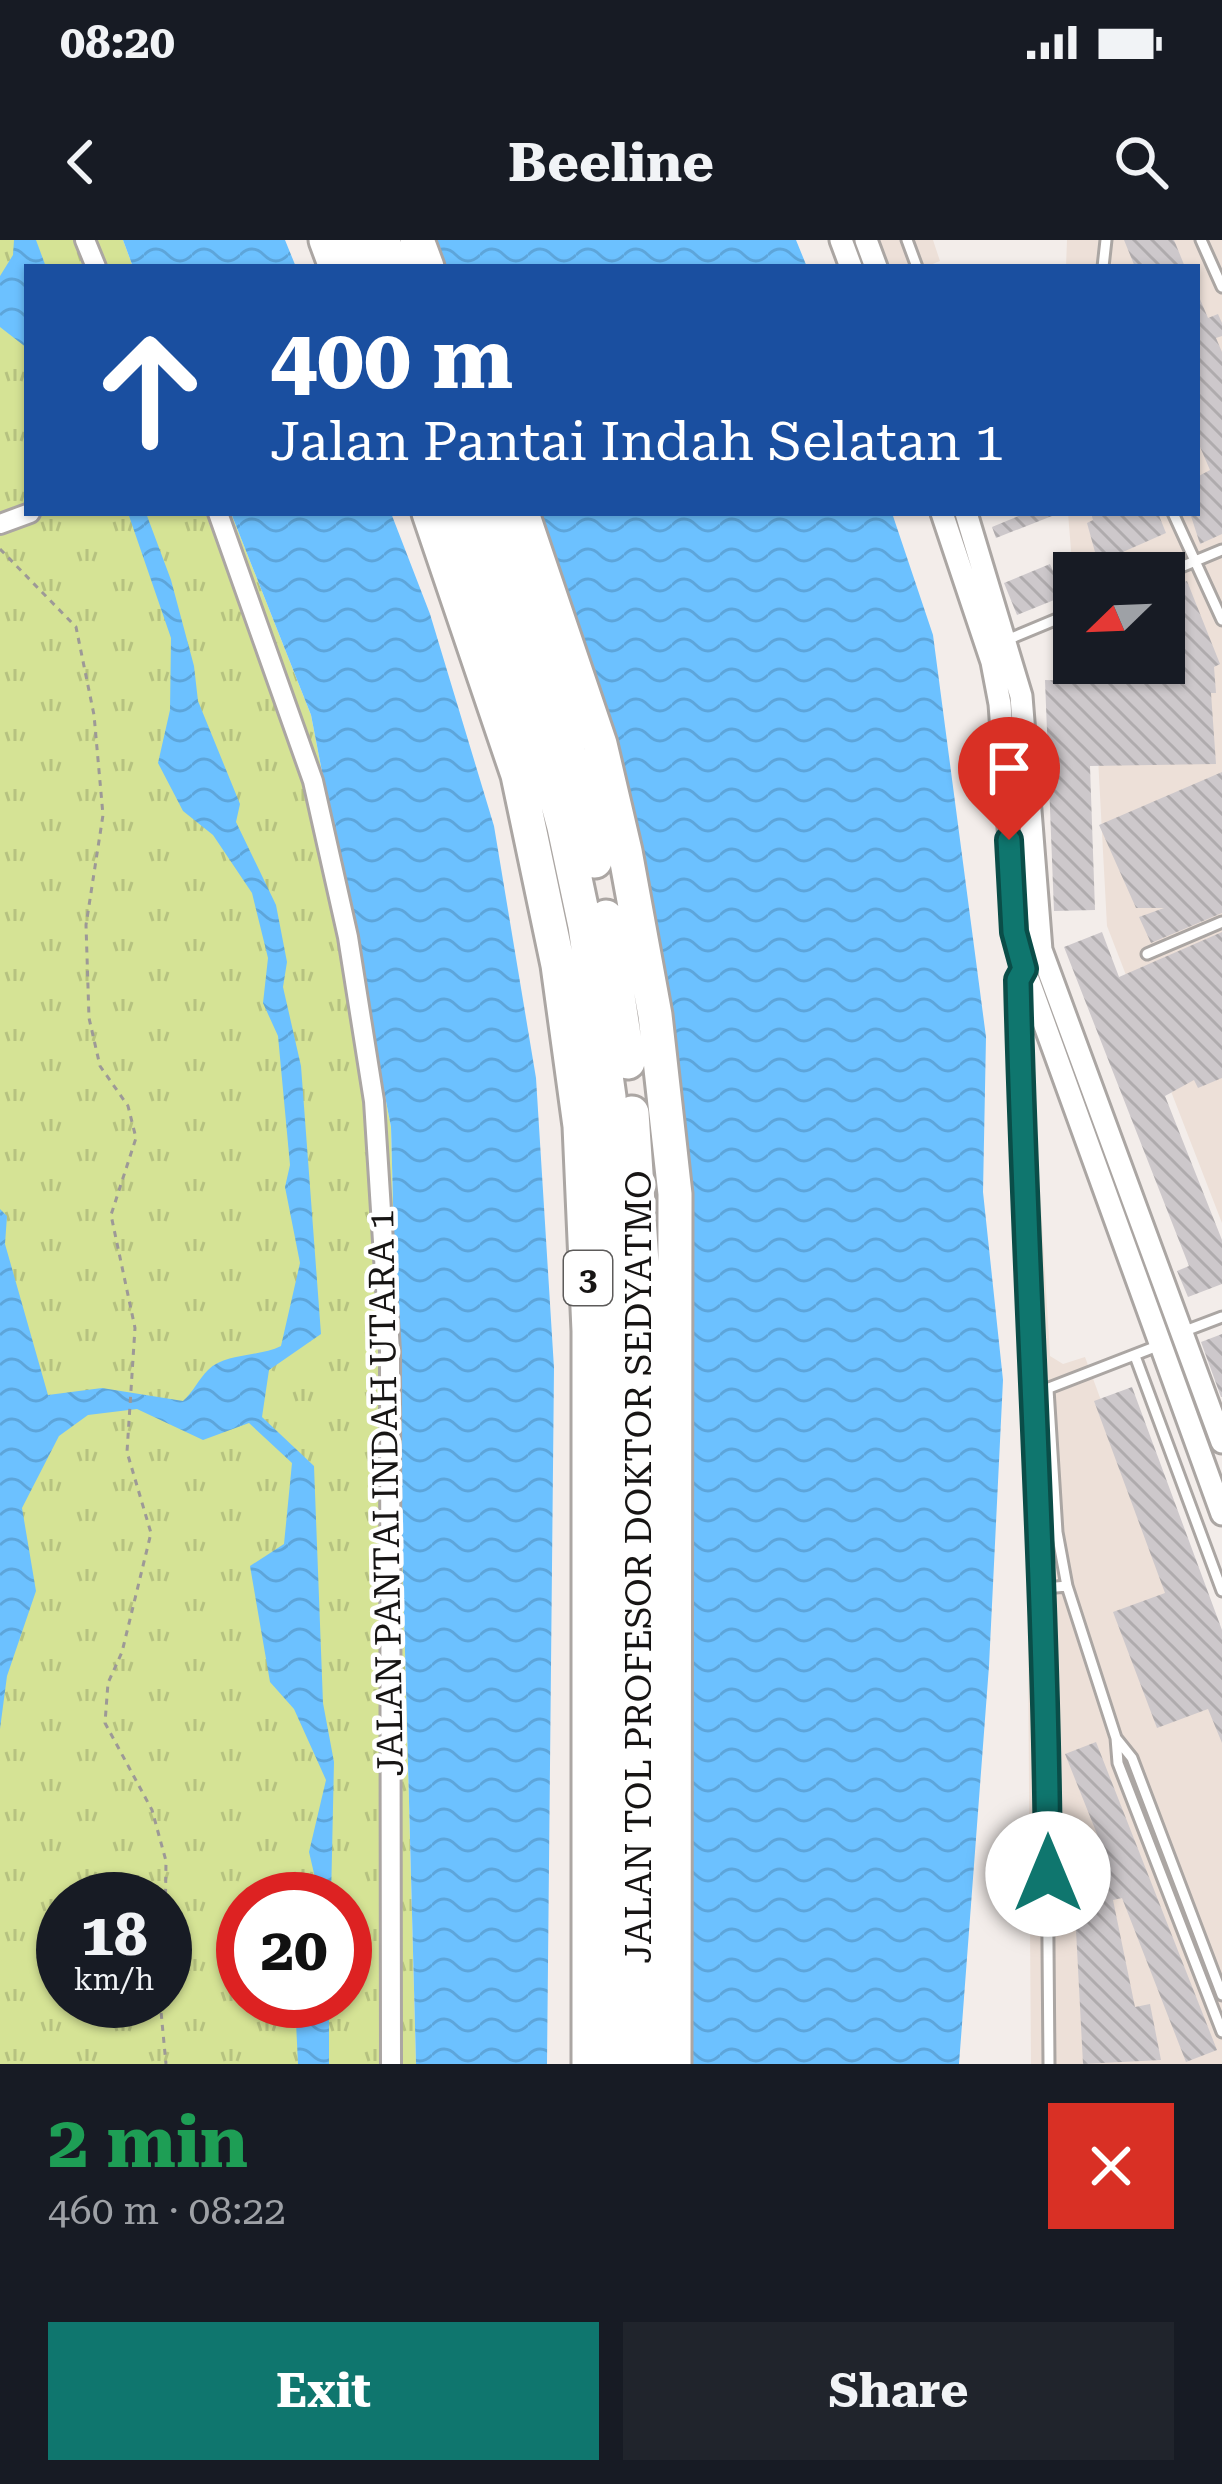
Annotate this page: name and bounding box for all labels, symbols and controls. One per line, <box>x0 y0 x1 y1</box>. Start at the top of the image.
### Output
text: 08:20 <box>60 16 175 69</box>
icon: back <box>48 129 114 195</box>
icon: search <box>1108 129 1174 195</box>
text: Beeline <box>508 131 714 194</box>
text: 400 m <box>270 310 513 408</box>
icon: ahead <box>72 312 228 468</box>
text: Jalan Pantai Indah Selatan 1 <box>270 410 1005 473</box>
north arrow <box>1053 552 1185 684</box>
map controls <box>1053 552 1185 684</box>
pin <box>958 717 1060 840</box>
icon: arrive <box>976 735 1042 801</box>
street label: JALAN TOL PROFESOR DOKTOR SEDYATMO <box>618 1170 660 1964</box>
street label: JALAN PANTAI INDAH UTARA 1 <box>360 1209 412 1777</box>
road number: 3 <box>564 1251 612 1305</box>
position arrow <box>985 1811 1111 1937</box>
speed limit sign: 20 <box>216 1872 372 2028</box>
text: 18 <box>80 1899 148 1970</box>
text: km/h <box>74 1962 154 1997</box>
text: 2 min <box>48 2100 248 2185</box>
button: close <box>1048 2103 1174 2229</box>
text: 460 m · 08:22 <box>48 2188 286 2234</box>
button: Exit <box>48 2322 599 2460</box>
button: Share <box>623 2322 1174 2460</box>

